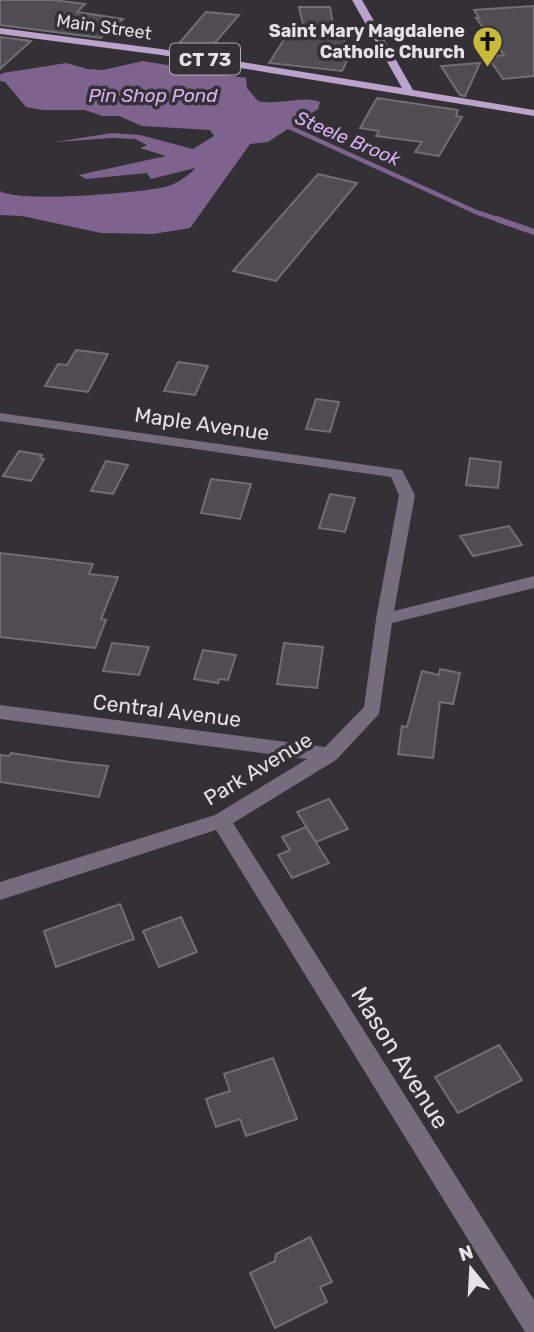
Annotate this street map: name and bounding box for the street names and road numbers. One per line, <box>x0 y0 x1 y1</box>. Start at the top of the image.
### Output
street label: Main Street <box>55 9 153 45</box>
road number: CT 73 <box>170 44 240 74</box>
street label: Maple Avenue <box>133 402 271 445</box>
street label: Central Avenue <box>91 689 243 732</box>
street label: Park Avenue <box>199 727 316 811</box>
street label: Mason Avenue <box>345 982 455 1134</box>

